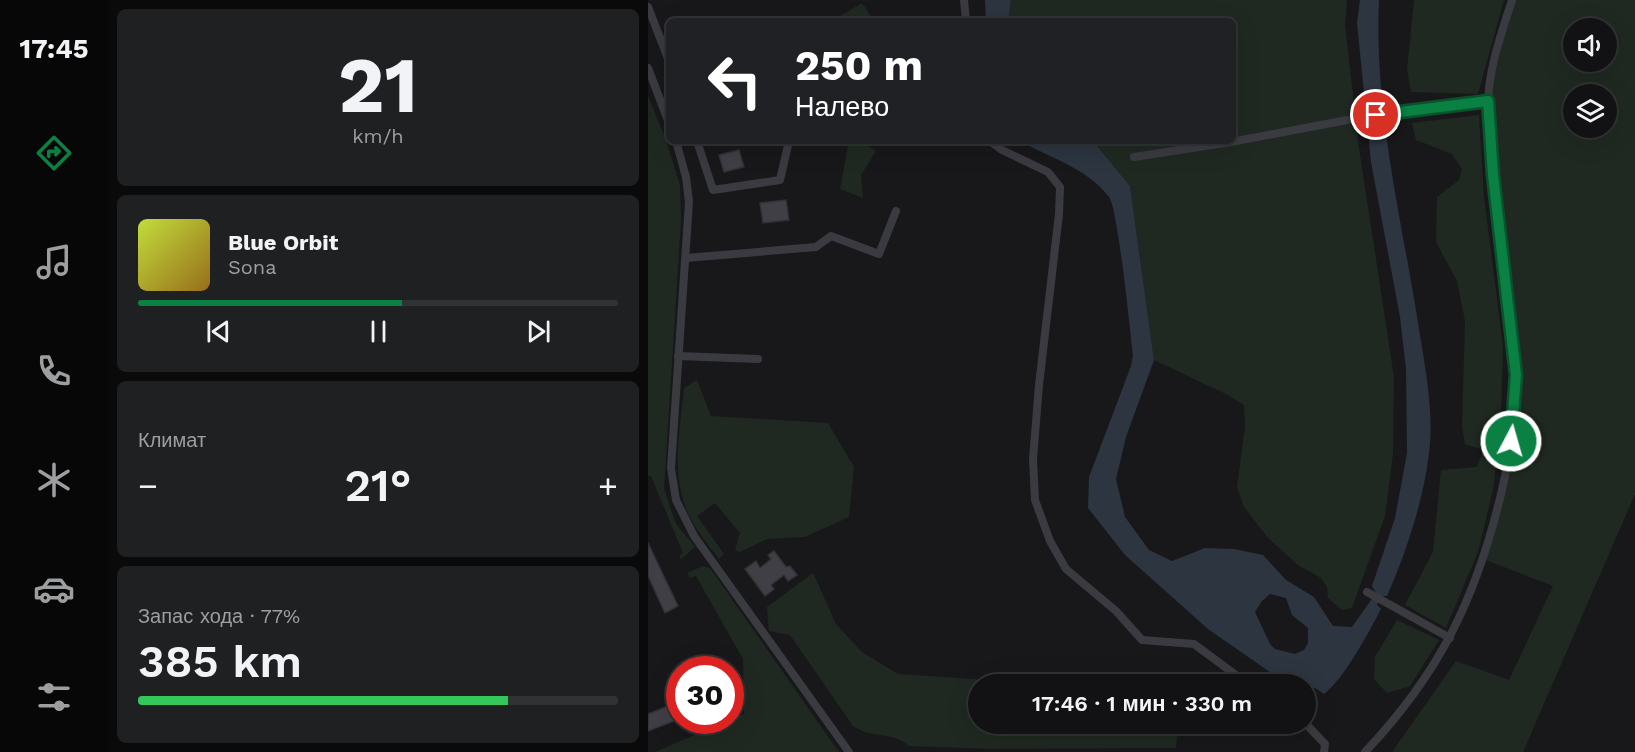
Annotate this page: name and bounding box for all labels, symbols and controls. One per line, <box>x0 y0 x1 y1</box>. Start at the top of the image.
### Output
map controls <box>1563 18 1617 138</box>
button: sound <box>1563 18 1617 72</box>
text: 17:45 <box>20 33 88 65</box>
text: 21 <box>338 39 418 131</box>
text: 250 m <box>795 41 923 90</box>
icon: left <box>696 42 774 120</box>
button: layers <box>1563 84 1617 138</box>
pin <box>1350 89 1401 140</box>
text: Налево <box>795 91 889 123</box>
icon: arrive <box>1359 98 1392 131</box>
text: km/h <box>352 124 404 148</box>
icon: directions <box>33 132 75 174</box>
text: Blue Orbit <box>228 230 338 255</box>
icon: music <box>33 241 75 283</box>
text: Sona <box>228 255 277 279</box>
icon: previous <box>202 315 235 348</box>
icon: pause <box>362 315 395 348</box>
icon: next <box>522 315 555 348</box>
icon: phone <box>33 350 75 392</box>
position arrow <box>1479 409 1543 473</box>
text: Климат <box>138 428 206 452</box>
icon: climate <box>33 459 75 501</box>
text: 21° <box>344 459 412 512</box>
text: − <box>138 466 158 505</box>
text: + <box>598 466 618 505</box>
icon: car <box>33 568 75 610</box>
text: Запас хода · 77% <box>138 604 300 628</box>
text: 385 km <box>138 635 302 688</box>
speed limit sign: 30 <box>666 656 744 734</box>
icon: filters <box>33 676 75 718</box>
text: 17:46 · 1 мин · 330 m <box>1032 691 1252 716</box>

